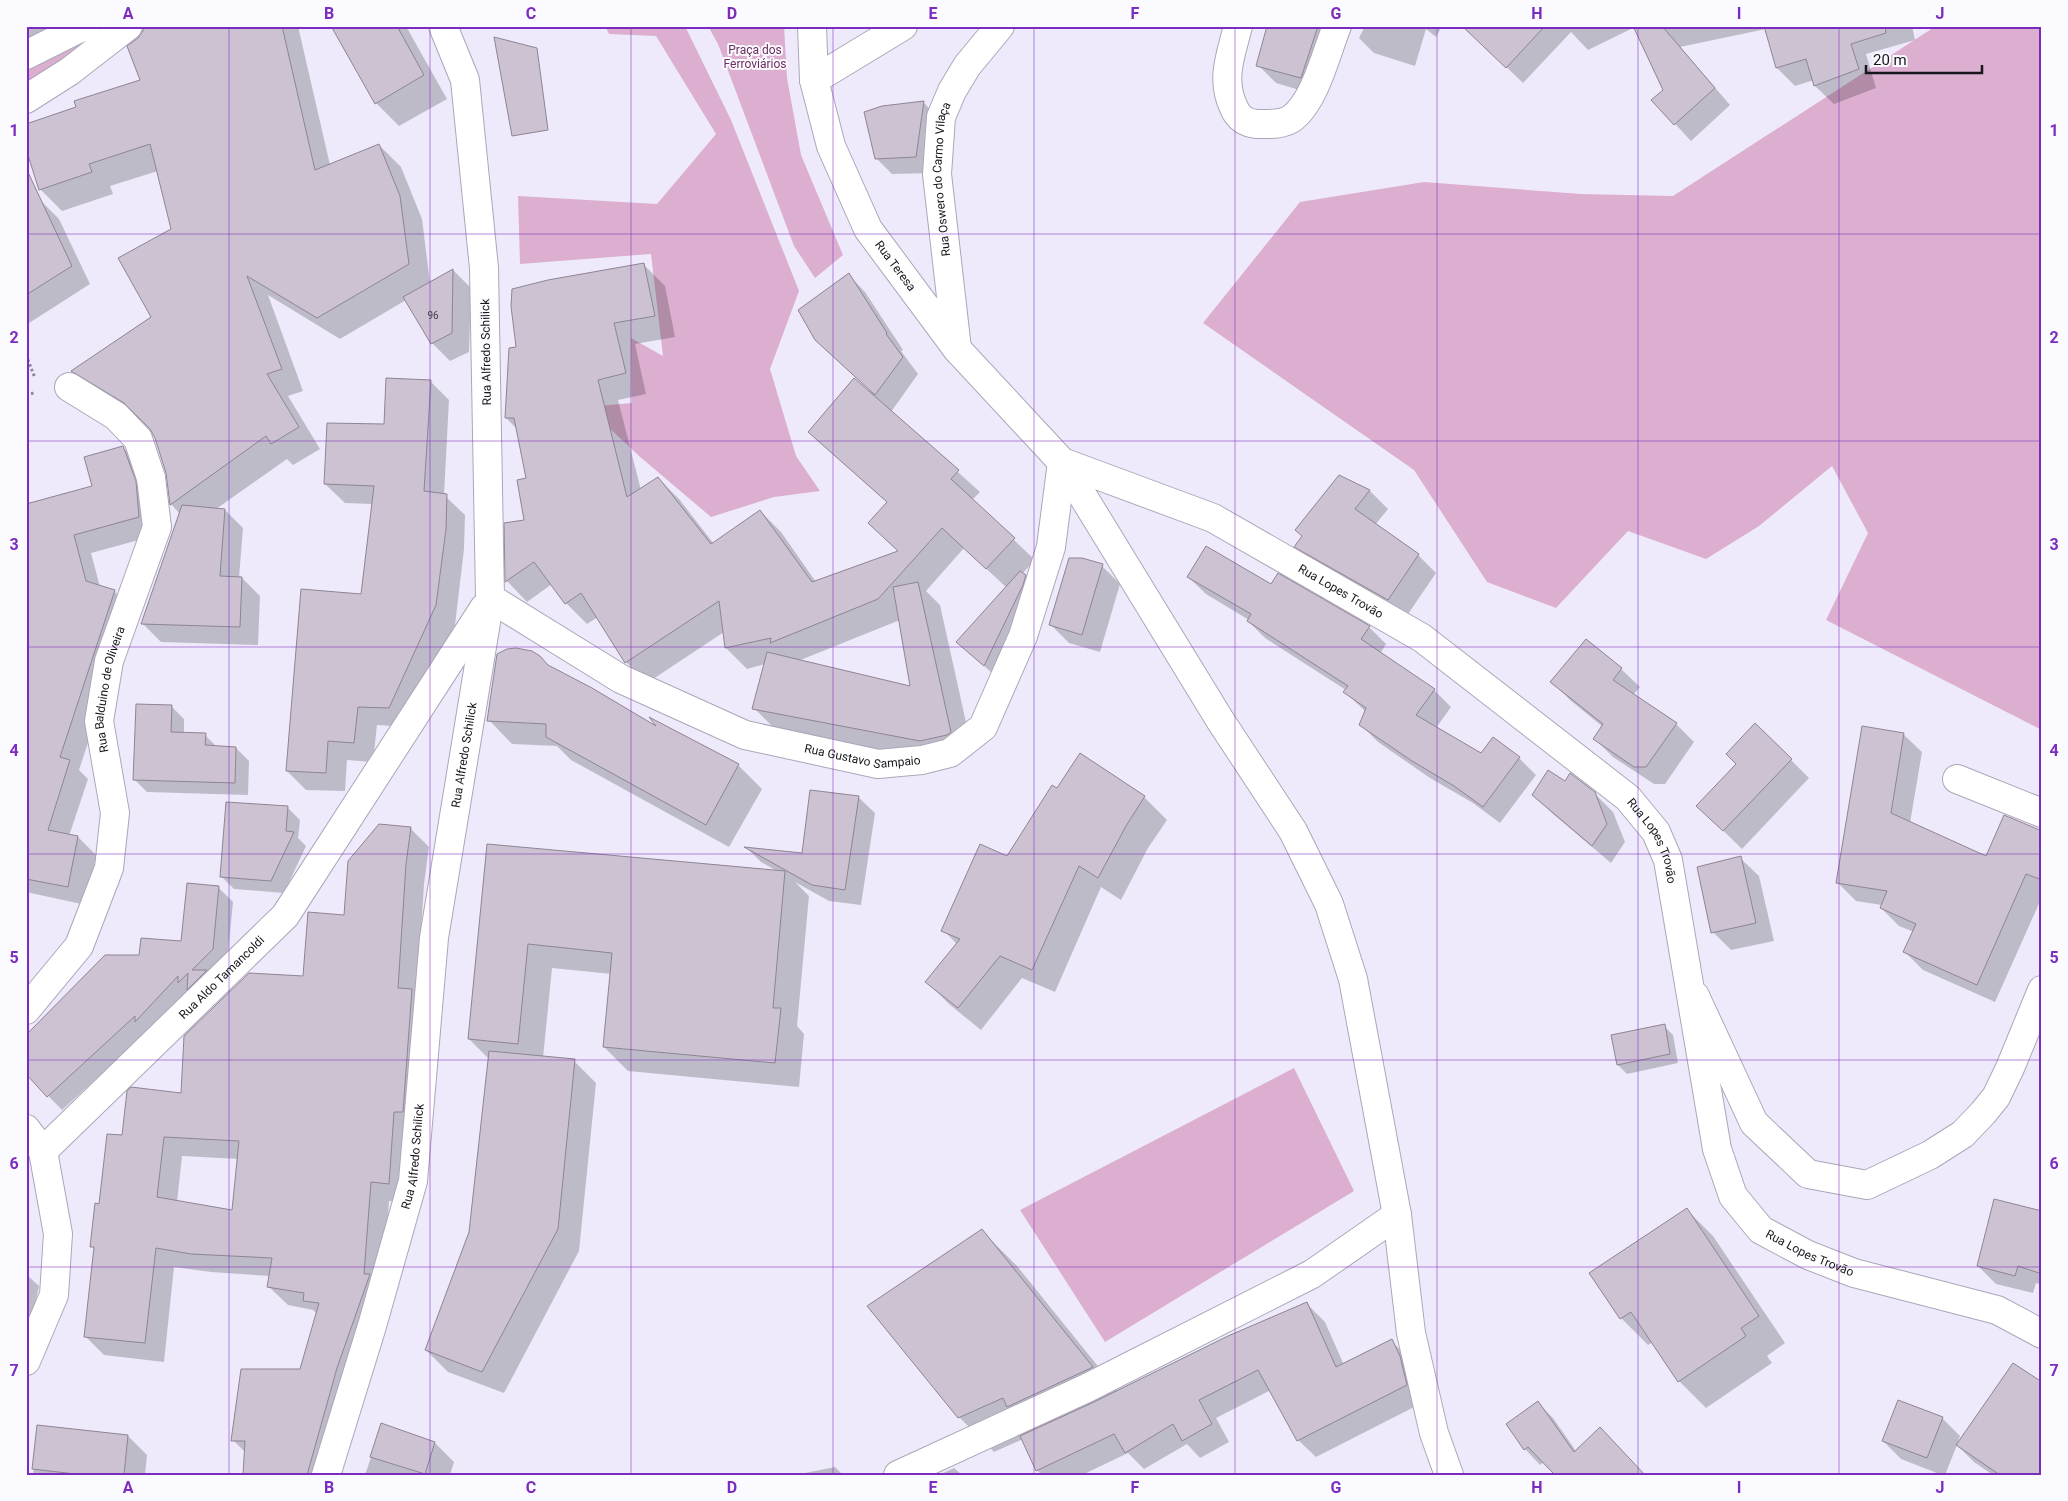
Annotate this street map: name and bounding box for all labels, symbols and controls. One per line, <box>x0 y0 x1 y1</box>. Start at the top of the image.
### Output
text: A <box>123 4 134 23</box>
text: B <box>324 4 334 23</box>
text: C <box>526 4 536 23</box>
text: D <box>727 4 737 23</box>
text: E <box>929 4 938 23</box>
text: F <box>1131 4 1140 23</box>
text: G <box>1331 4 1342 23</box>
text: H <box>1531 4 1543 23</box>
text: I <box>1737 4 1741 23</box>
text: J <box>1936 4 1944 23</box>
scale bar <box>1866 42 1982 74</box>
park label: Praça dos Ferroviários <box>724 43 786 71</box>
text: 20 m <box>1873 51 1907 69</box>
street label: Rua Oswero do Carmo Vilaça <box>930 100 953 257</box>
text: 1 <box>9 121 19 140</box>
text: 1 <box>2049 121 2059 140</box>
street label: Rua Teresa <box>872 238 919 294</box>
street label: Rua Alfredo Schilick <box>478 298 494 405</box>
house number: 96 <box>427 310 439 321</box>
text: 2 <box>9 328 19 347</box>
text: 2 <box>2049 328 2059 347</box>
text: 3 <box>9 535 19 554</box>
text: 3 <box>2049 535 2059 554</box>
street label: Rua Lopes Trovão <box>1296 561 1386 621</box>
street label: Rua Balduino de Oliveira <box>92 624 128 754</box>
street label: Rua Alfredo Schilick <box>449 700 480 809</box>
text: 4 <box>9 741 19 760</box>
street label: Rua Gustavo Sampaio <box>803 741 921 771</box>
text: 4 <box>2049 741 2059 760</box>
street label: Rua Lopes Trovão <box>1624 796 1679 885</box>
street label: Rua Aldo Tamancoldi <box>176 933 267 1022</box>
text: 5 <box>9 948 19 967</box>
text: 5 <box>2049 948 2059 967</box>
street label: Rua Alfredo Schilick <box>398 1102 427 1211</box>
text: 6 <box>9 1154 19 1173</box>
text: 6 <box>2049 1154 2059 1173</box>
street label: Rua Lopes Trovão <box>1763 1227 1856 1279</box>
text: 7 <box>9 1361 19 1380</box>
text: 7 <box>2049 1361 2059 1380</box>
text: A <box>123 1478 134 1497</box>
text: B <box>324 1478 334 1497</box>
text: C <box>526 1478 536 1497</box>
text: D <box>727 1478 737 1497</box>
text: E <box>929 1478 938 1497</box>
text: F <box>1131 1478 1140 1497</box>
text: G <box>1331 1478 1342 1497</box>
text: H <box>1531 1478 1543 1497</box>
text: I <box>1737 1478 1741 1497</box>
text: J <box>1936 1478 1944 1497</box>

